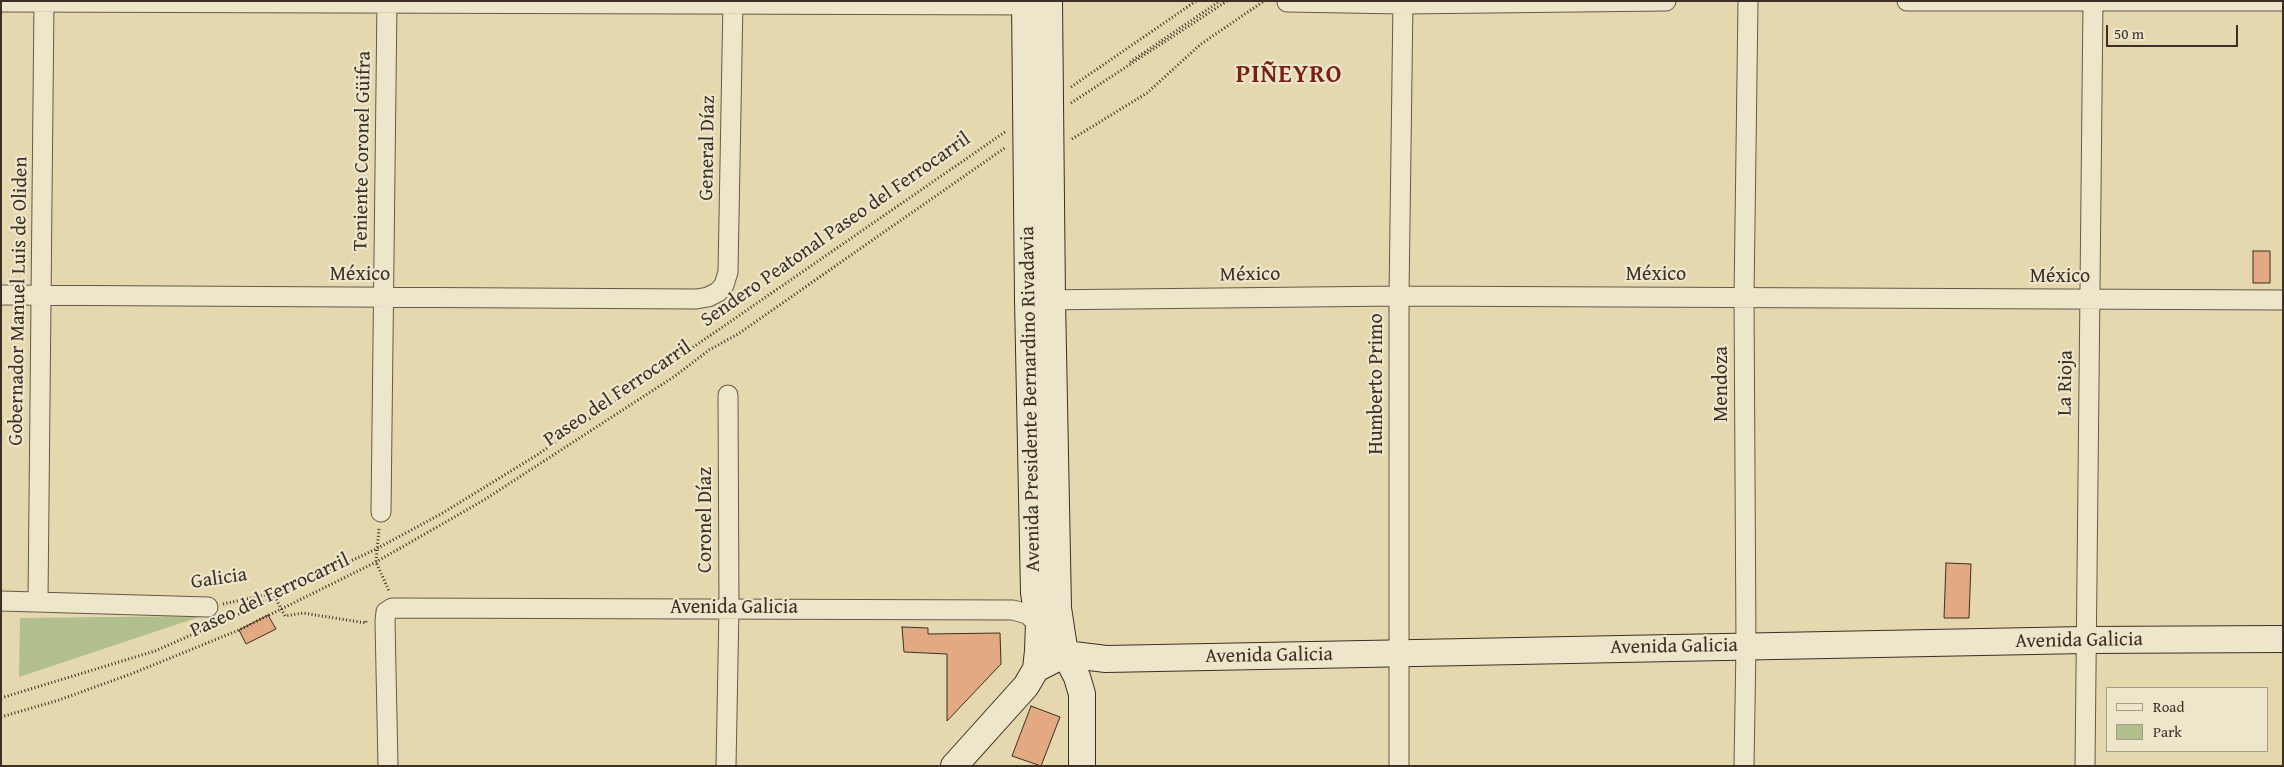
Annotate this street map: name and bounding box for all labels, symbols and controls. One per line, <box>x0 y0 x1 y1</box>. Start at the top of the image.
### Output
scale bar <box>2109 15 2242 47</box>
text: 50 m <box>2114 23 2144 44</box>
street label: Teniente Coronel Güifra <box>349 51 377 251</box>
district label: PIÑEYRO <box>1235 61 1343 91</box>
street label: General Díaz <box>695 95 721 201</box>
street label: Sendero Peatonal Paseo del Ferrocarril <box>697 127 975 333</box>
street label: Gobernador Manuel Luis de Oliden <box>4 156 34 446</box>
street label: Avenida Presidente Bernardino Rivadavia <box>1016 226 1046 572</box>
street label: México <box>1219 262 1281 288</box>
street label: México <box>330 263 390 287</box>
street label: México <box>1626 263 1686 287</box>
street label: México <box>2030 265 2090 289</box>
street label: Humberto Primo <box>1365 313 1389 455</box>
street label: Paseo del Ferrocarril <box>540 336 696 452</box>
street label: Mendoza <box>1710 346 1734 422</box>
street label: La Rioja <box>2053 350 2079 416</box>
street label: Coronel Díaz <box>694 467 718 573</box>
street label: Paseo del Ferrocarril <box>187 549 353 643</box>
street label: Galicia <box>189 563 249 595</box>
street label: Avenida Galicia <box>670 596 798 620</box>
street label: Avenida Galicia <box>2015 628 2143 654</box>
street label: Avenida Galicia <box>1610 634 1738 660</box>
street label: Avenida Galicia <box>1205 643 1333 669</box>
legend <box>2106 687 2269 752</box>
text: Road <box>2153 696 2184 717</box>
text: Park <box>2153 721 2182 742</box>

